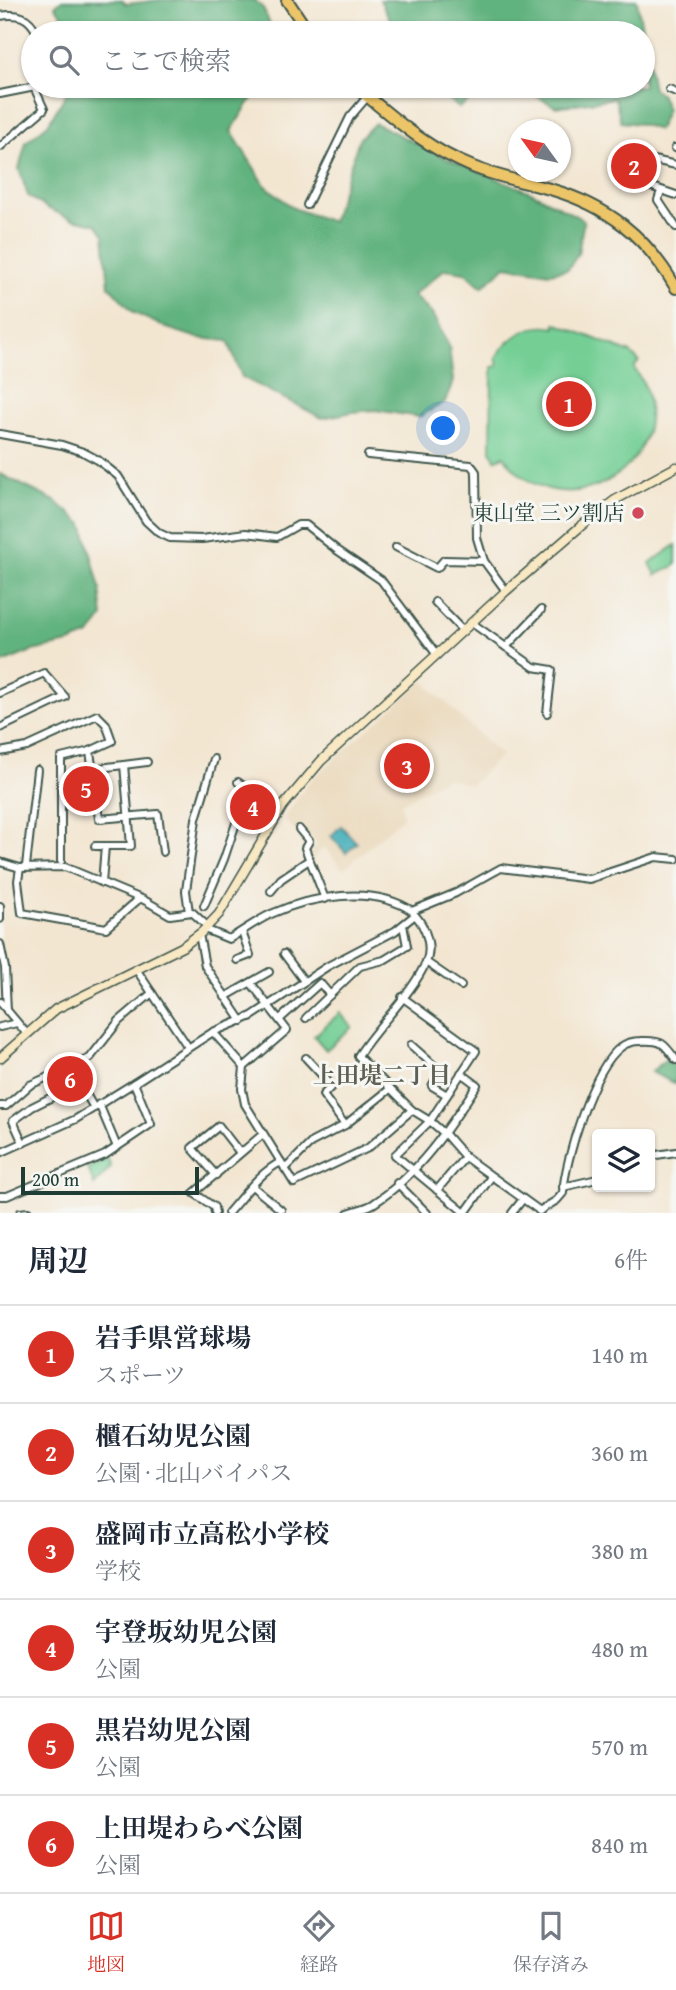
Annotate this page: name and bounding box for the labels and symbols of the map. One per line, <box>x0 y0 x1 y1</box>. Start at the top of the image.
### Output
north arrow <box>508 119 571 182</box>
pin: 2 <box>611 140 657 192</box>
pin: 1 <box>546 378 592 430</box>
your location <box>426 411 460 445</box>
place label: 東山堂 三ツ割店 <box>472 497 624 528</box>
marker: 東山堂 三ツ割店 <box>630 505 646 521</box>
pin: 3 <box>384 740 430 792</box>
pin: 5 <box>63 763 109 815</box>
pin: 4 <box>230 781 276 833</box>
pin: 6 <box>47 1053 93 1105</box>
district label: 上田堤二丁目 <box>313 1058 451 1091</box>
scale bar <box>21 1164 200 1196</box>

